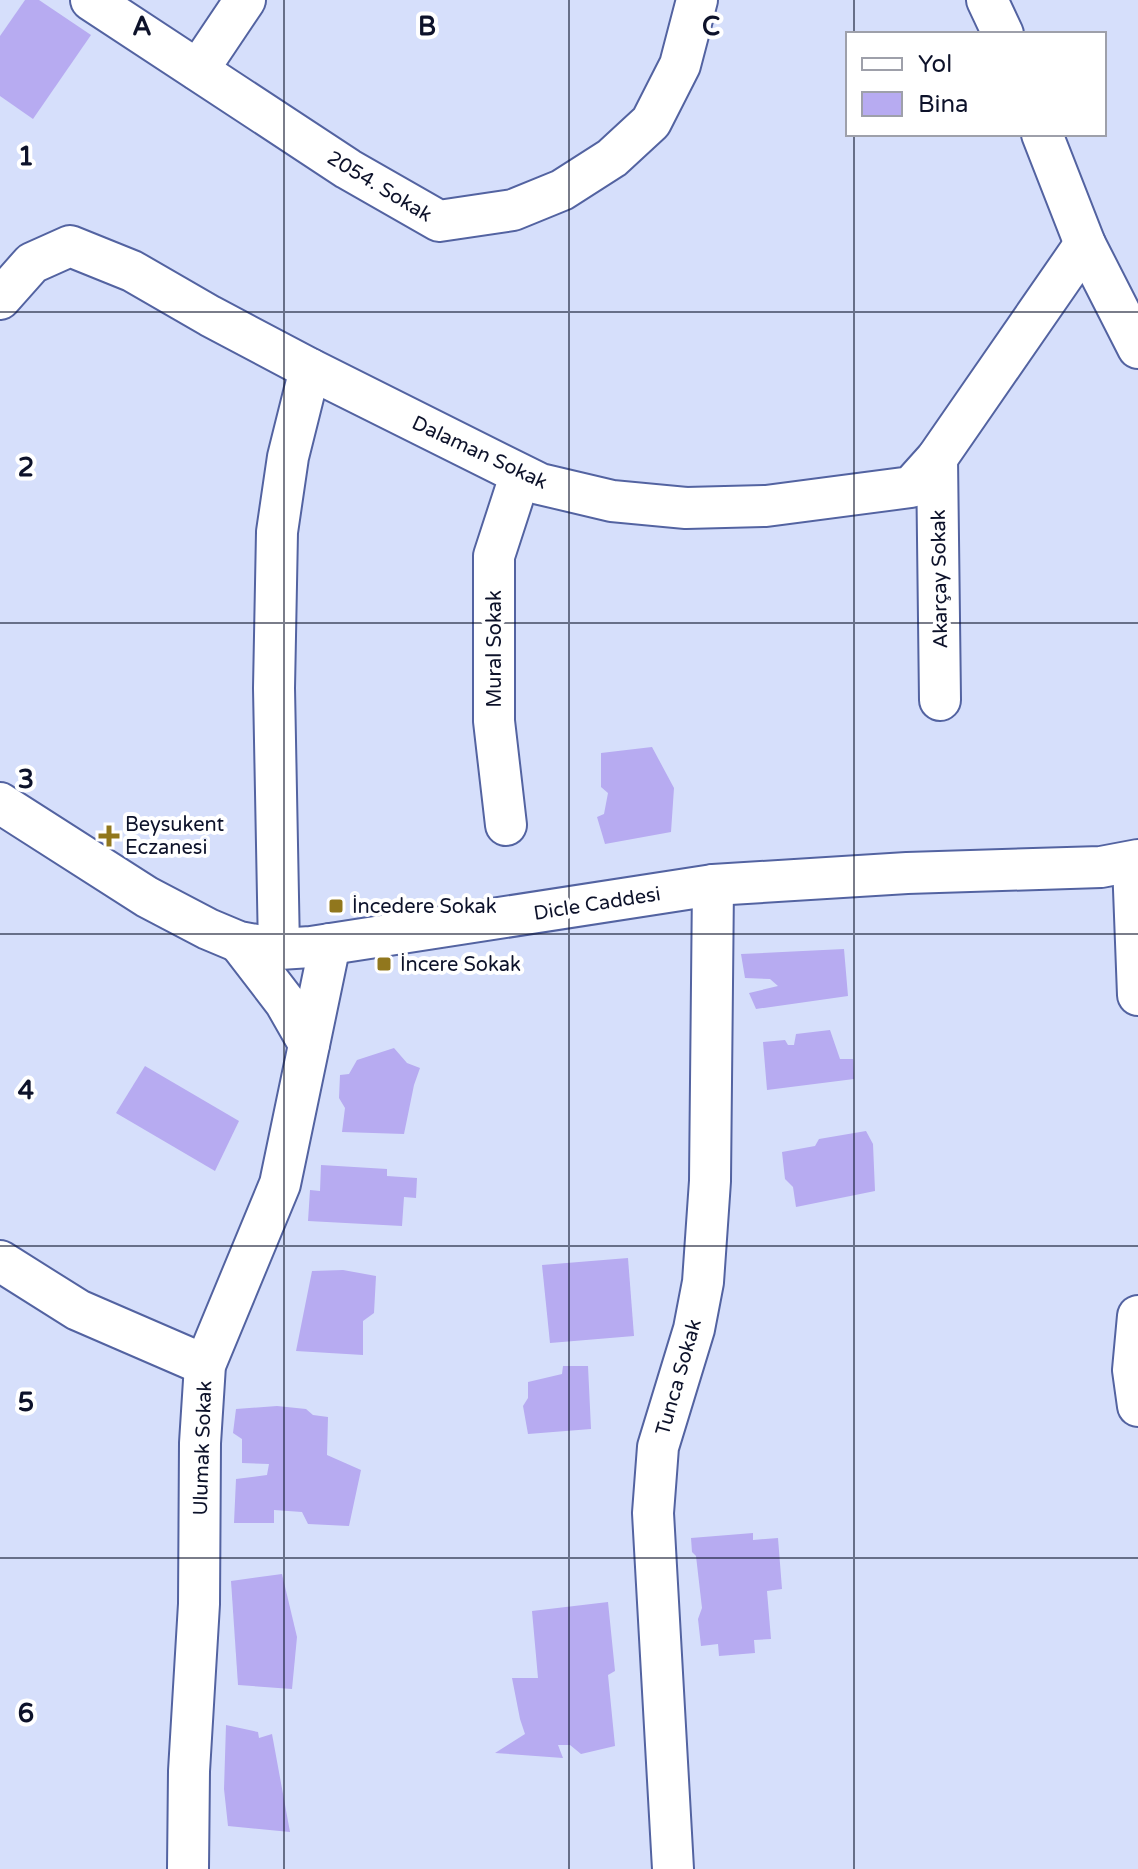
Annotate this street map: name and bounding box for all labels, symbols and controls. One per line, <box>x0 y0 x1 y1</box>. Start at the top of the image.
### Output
text: A <box>132 11 152 42</box>
text: B <box>418 11 436 42</box>
text: C <box>702 11 720 42</box>
legend <box>846 32 1106 136</box>
text: Yol <box>918 50 952 79</box>
text: Bina <box>918 90 969 119</box>
text: 1 <box>18 141 34 172</box>
street label: 2054. Sokak <box>323 146 436 228</box>
street label: Dalaman Sokak <box>408 411 551 495</box>
text: 2 <box>18 452 34 483</box>
street label: Akarçay Sokak <box>927 509 953 649</box>
street label: Mural Sokak <box>483 590 507 708</box>
text: 3 <box>18 764 34 795</box>
place label: Beysukent Eczanesi <box>125 813 224 860</box>
marker: Beysukent Eczanesi <box>100 827 118 845</box>
street label: Dicle Caddesi <box>532 882 662 926</box>
place label: İncedere Sokak <box>352 895 497 919</box>
marker: İncedere Sokak <box>327 897 345 915</box>
place label: İncere Sokak <box>400 953 521 977</box>
marker: İncere Sokak <box>375 955 393 973</box>
text: 4 <box>18 1075 34 1106</box>
street label: Tunca Sokak <box>651 1316 707 1438</box>
street label: Ulumak Sokak <box>189 1380 217 1516</box>
text: 5 <box>18 1387 34 1418</box>
text: 6 <box>18 1698 34 1729</box>

